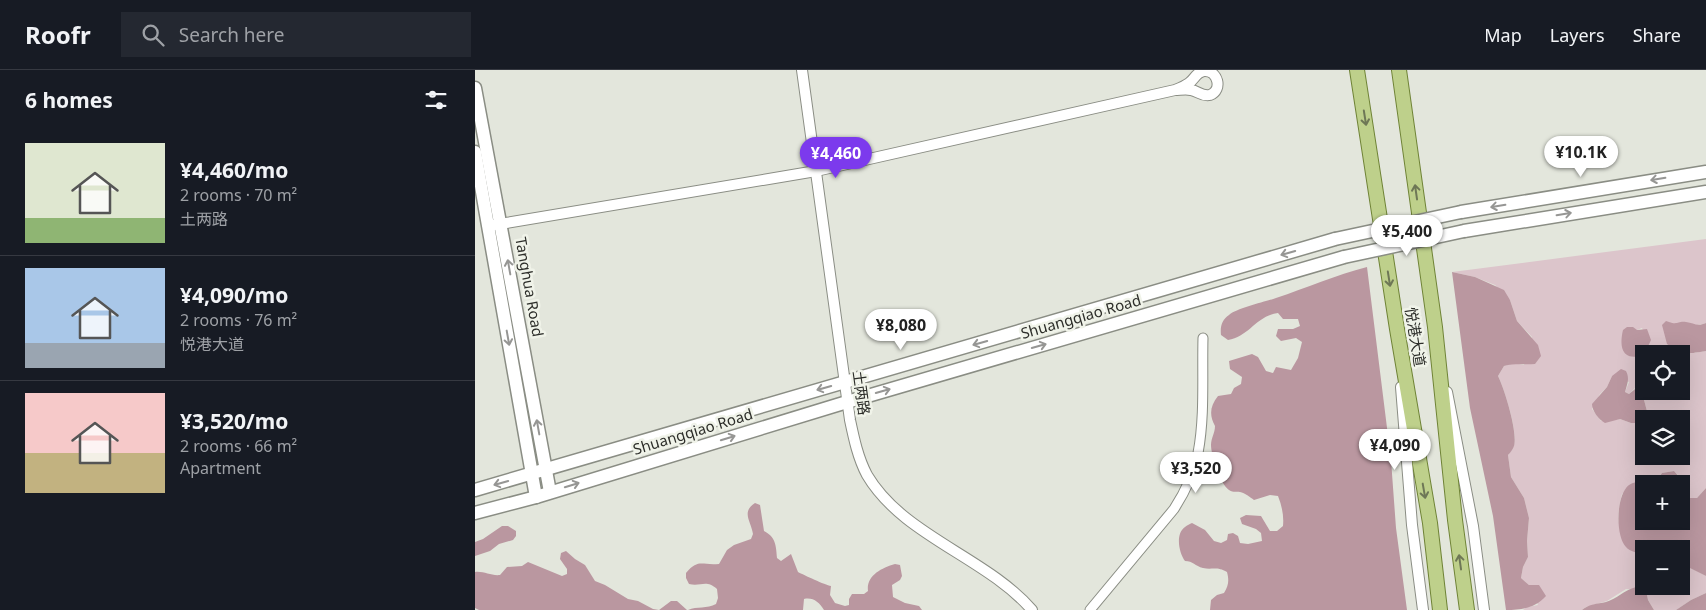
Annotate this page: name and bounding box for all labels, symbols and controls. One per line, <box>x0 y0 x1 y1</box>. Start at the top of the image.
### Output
search box <box>121 12 471 57</box>
text: Roofr <box>25 18 91 51</box>
icon: search <box>139 21 167 49</box>
text: Search here <box>179 22 284 48</box>
text: Map <box>1484 23 1522 47</box>
text: Layers <box>1550 23 1605 47</box>
text: Share <box>1633 23 1681 47</box>
text: 6 homes <box>25 86 113 114</box>
icon: filters <box>422 86 450 114</box>
one-way arrow <box>1360 110 1370 126</box>
pin: ¥4,460 <box>795 136 877 179</box>
pin: ¥10.1K <box>1540 136 1622 178</box>
text: ¥10.1K <box>1555 141 1607 163</box>
text: ¥4,460 <box>811 142 861 164</box>
text: ¥4,460/mo <box>180 156 288 184</box>
icon: home <box>65 163 125 223</box>
one-way arrow <box>1650 174 1666 184</box>
text: 2 rooms · 70 m² <box>180 184 297 206</box>
one-way arrow <box>1411 184 1421 200</box>
one-way arrow <box>1490 201 1506 211</box>
text: 土两路 <box>180 208 228 230</box>
one-way arrow <box>1555 209 1571 219</box>
pin: ¥5,400 <box>1366 214 1448 257</box>
text: ¥5,400 <box>1382 220 1432 242</box>
street label: Tanghua Road <box>511 235 549 338</box>
one-way arrow <box>1280 249 1296 259</box>
one-way arrow <box>504 260 514 276</box>
one-way arrow <box>1384 271 1394 287</box>
text: ¥4,090/mo <box>180 281 288 309</box>
icon: home <box>65 288 125 348</box>
street label: Shuangqiao Road <box>1018 289 1143 343</box>
street label: 悦港大道 <box>1401 306 1431 368</box>
pin: ¥8,080 <box>860 308 942 351</box>
text: 2 rooms · 76 m² <box>180 309 297 331</box>
text: ¥8,080 <box>876 314 926 336</box>
one-way arrow <box>504 330 514 346</box>
text: 悦港大道 <box>180 333 244 355</box>
one-way arrow <box>973 338 989 348</box>
one-way arrow <box>1031 340 1047 350</box>
map controls <box>1635 345 1690 595</box>
button: locate <box>1635 345 1690 400</box>
street label: 土两路 <box>849 369 875 417</box>
one-way arrow <box>817 383 833 393</box>
one-way arrow <box>875 386 891 396</box>
street label: Shuangqiao Road <box>630 403 755 459</box>
text: ¥3,520/mo <box>180 407 288 435</box>
button: layers <box>1635 410 1690 465</box>
icon: home <box>65 413 125 473</box>
one-way arrow <box>532 419 542 435</box>
pin: ¥4,090 <box>1354 428 1436 471</box>
one-way arrow <box>720 433 736 443</box>
text: ¥4,090 <box>1370 434 1420 456</box>
text: 2 rooms · 66 m² <box>180 435 297 457</box>
pin: ¥3,520 <box>1155 452 1237 494</box>
text: Apartment <box>180 457 261 479</box>
text: ¥3,520 <box>1171 457 1221 479</box>
button: + <box>1635 475 1690 530</box>
one-way arrow <box>493 478 509 488</box>
one-way arrow <box>564 480 580 490</box>
one-way arrow <box>1420 483 1430 499</box>
button: − <box>1635 540 1690 595</box>
one-way arrow <box>1455 554 1465 570</box>

